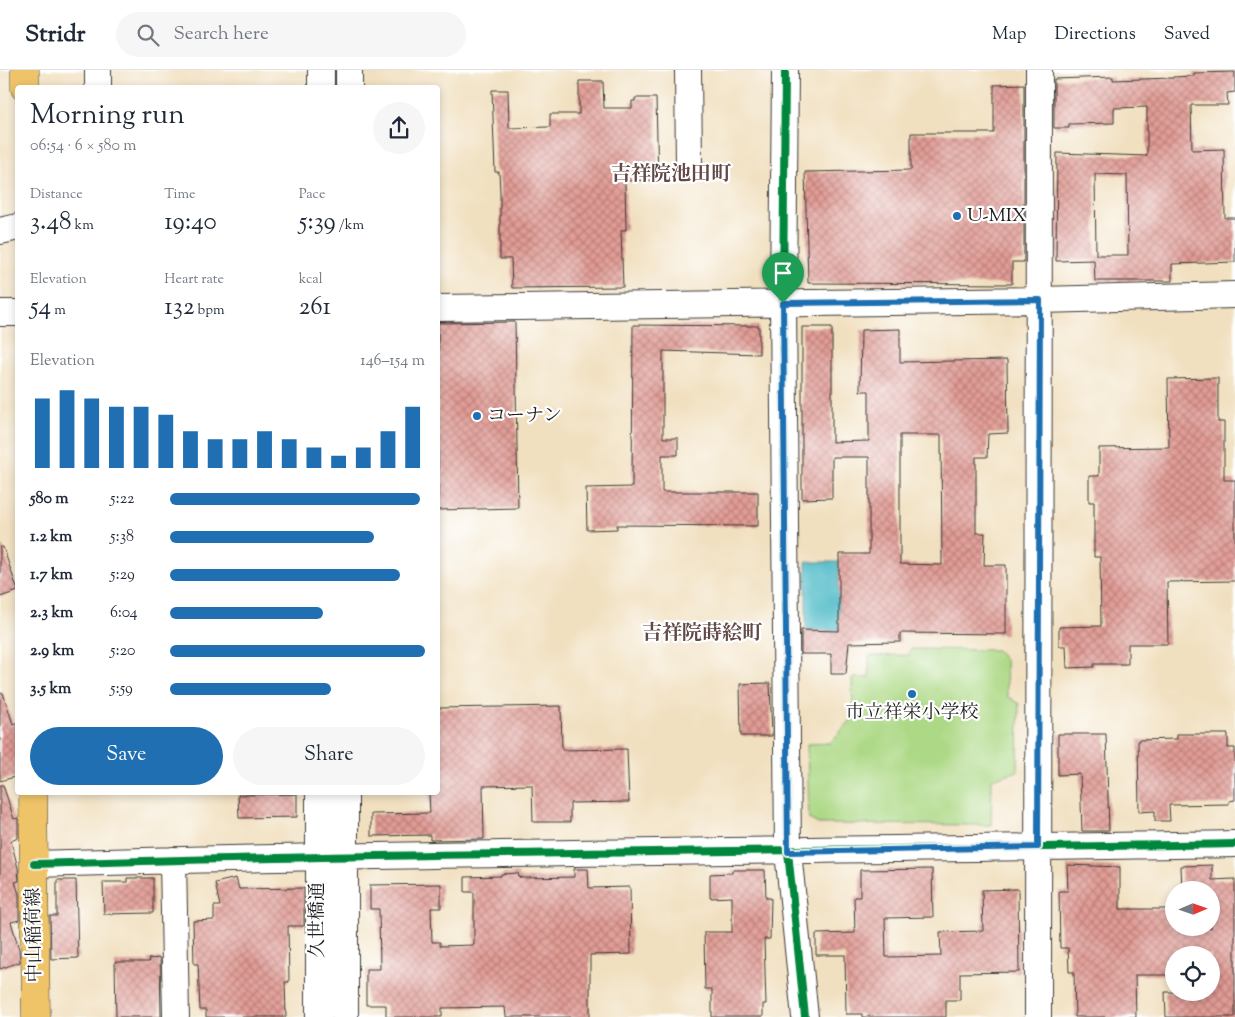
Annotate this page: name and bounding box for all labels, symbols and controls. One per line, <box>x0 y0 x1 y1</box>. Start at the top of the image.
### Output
search box <box>116 12 466 57</box>
text: Stridr <box>25 18 86 52</box>
icon: search <box>134 21 162 49</box>
text: Search here <box>174 21 269 48</box>
text: Map <box>992 22 1027 48</box>
text: Directions <box>1055 22 1136 48</box>
text: Saved <box>1164 22 1210 48</box>
text: Morning run <box>30 96 185 136</box>
button: share <box>373 102 425 154</box>
text: 06:54 · 6 × 580 m <box>30 135 137 158</box>
district label: 吉祥院池田町 <box>611 161 732 190</box>
text: Distance <box>30 185 83 205</box>
text: Time <box>164 185 195 205</box>
text: Pace <box>299 185 325 205</box>
place label: U-MIX <box>967 203 1026 230</box>
text: 3.48 <box>30 205 72 241</box>
text: 19:40 <box>164 205 217 241</box>
text: 5:39 <box>299 205 336 241</box>
marker: U-MIX <box>951 210 963 222</box>
text: km <box>72 216 94 236</box>
text: /km <box>336 216 364 236</box>
pin <box>762 252 804 303</box>
icon: arrive <box>769 259 797 287</box>
text: Elevation <box>30 270 87 290</box>
text: Heart rate <box>164 270 224 290</box>
text: kcal <box>299 270 323 290</box>
text: 54 <box>30 290 51 326</box>
text: 132 <box>164 290 195 326</box>
text: 261 <box>299 290 331 326</box>
text: m <box>51 301 66 321</box>
text: bpm <box>195 301 225 321</box>
text: Elevation <box>30 350 95 373</box>
text: 146–154 m <box>360 350 425 373</box>
place label: コーナン <box>487 403 562 430</box>
marker: コーナン <box>471 410 483 422</box>
text: 580 m <box>30 488 69 511</box>
text: 5:22 <box>110 488 135 511</box>
text: 1.2 km <box>30 526 72 549</box>
text: 5:38 <box>110 526 134 549</box>
text: 1.7 km <box>30 564 73 587</box>
text: 5:29 <box>110 564 135 587</box>
text: 2.3 km <box>30 602 73 625</box>
text: 6:04 <box>110 602 138 625</box>
district label: 吉祥院蒔絵町 <box>642 620 763 649</box>
text: 2.9 km <box>30 640 74 663</box>
text: 5:20 <box>110 640 136 663</box>
text: 3.5 km <box>30 678 71 701</box>
text: 5:59 <box>110 678 133 701</box>
marker: 市立祥栄小学校 <box>906 688 918 700</box>
place label: 市立祥栄小学校 <box>845 700 979 727</box>
button: Save <box>30 727 223 785</box>
button: Share <box>233 727 425 785</box>
north arrow <box>1165 881 1220 936</box>
map controls <box>1165 881 1220 1001</box>
street label: 久世橋通 <box>305 882 332 958</box>
street label: 中山稲荷線 <box>21 887 49 983</box>
button: locate <box>1165 946 1220 1001</box>

